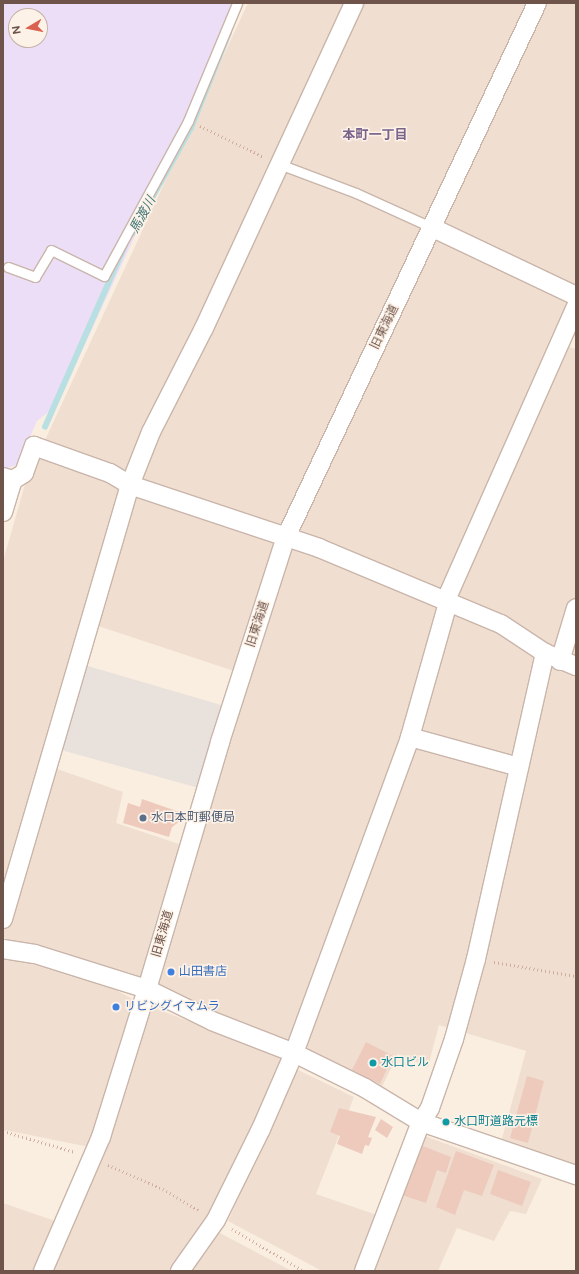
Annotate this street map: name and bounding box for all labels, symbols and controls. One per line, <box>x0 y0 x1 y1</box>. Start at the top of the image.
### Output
north arrow <box>8 8 48 48</box>
text: N <box>10 25 24 35</box>
district label: 本町一丁目 <box>343 127 407 143</box>
water label: 馬渡川 <box>127 194 159 236</box>
street label: 旧東海道 <box>368 302 402 352</box>
street label: 旧東海道 <box>244 599 272 649</box>
place label: 水口本町郵便局 <box>151 811 235 825</box>
marker: 水口本町郵便局 <box>138 813 148 823</box>
street label: 旧東海道 <box>149 909 177 959</box>
place label: 山田書店 <box>179 965 227 979</box>
marker: 山田書店 <box>166 967 176 977</box>
place label: リビングイマムラ <box>124 1000 220 1014</box>
marker: リビングイマムラ <box>111 1002 121 1012</box>
place label: 水口ビル <box>381 1056 429 1070</box>
marker: 水口ビル <box>368 1058 378 1068</box>
place label: 水口町道路元標 <box>454 1115 538 1129</box>
marker: 水口町道路元標 <box>441 1117 451 1127</box>

